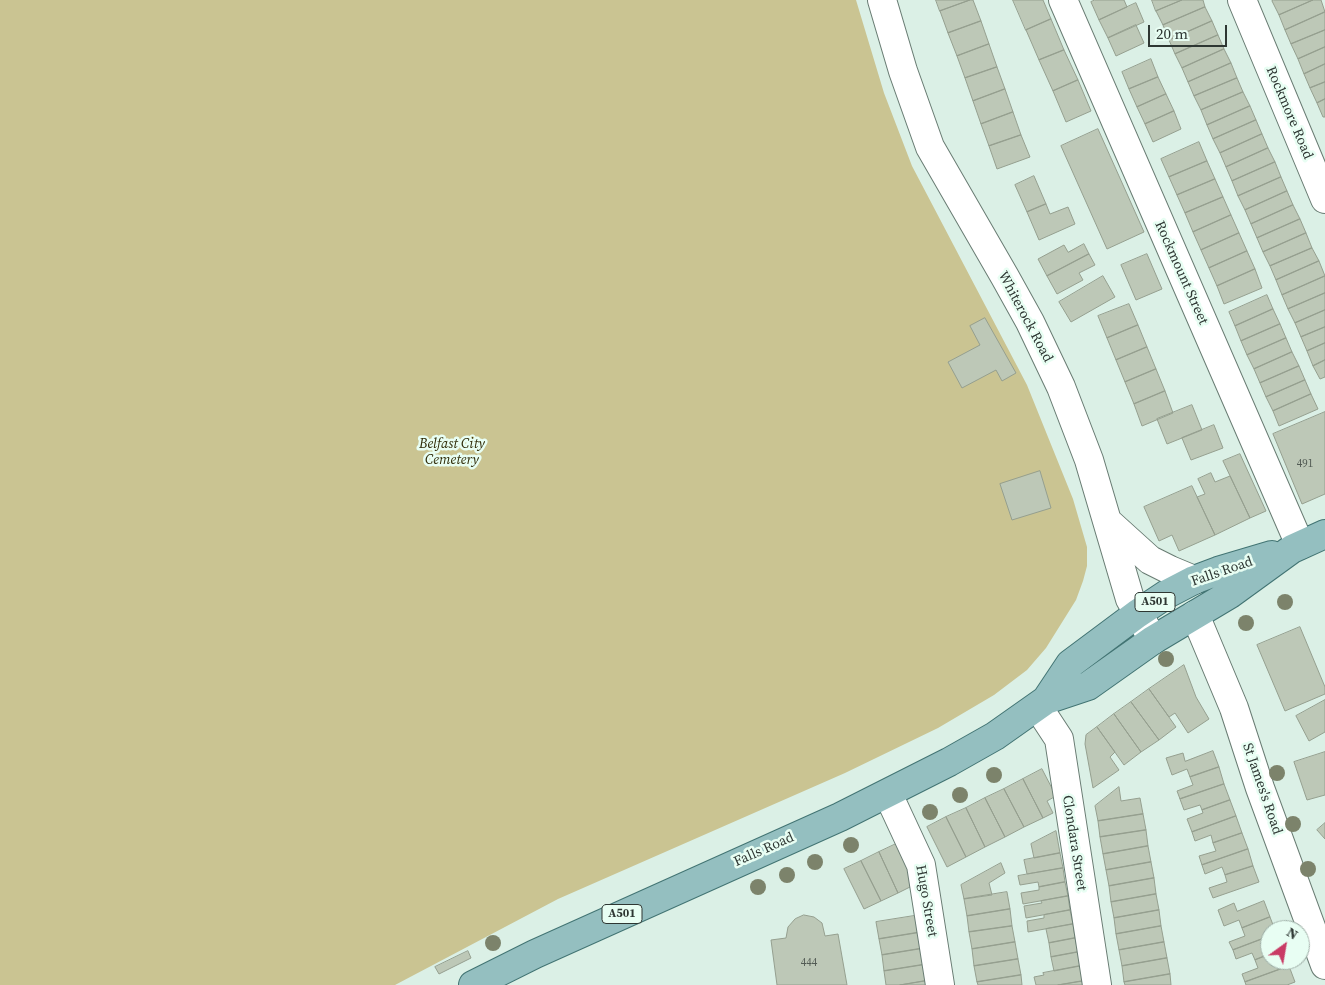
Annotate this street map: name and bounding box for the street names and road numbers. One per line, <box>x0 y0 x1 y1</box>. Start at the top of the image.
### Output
street label: Rockmore Road <box>1262 64 1316 162</box>
street label: Rockmount Street <box>1151 219 1211 327</box>
street label: Whiterock Road <box>994 269 1056 365</box>
street label: Falls Road <box>1189 554 1255 590</box>
road number: A501 <box>1135 592 1175 612</box>
street label: St James's Road <box>1239 741 1285 837</box>
street label: Clondara Street <box>1058 794 1090 892</box>
street label: Falls Road <box>731 829 797 871</box>
street label: Hugo Street <box>911 864 941 938</box>
road number: A501 <box>602 904 642 924</box>

